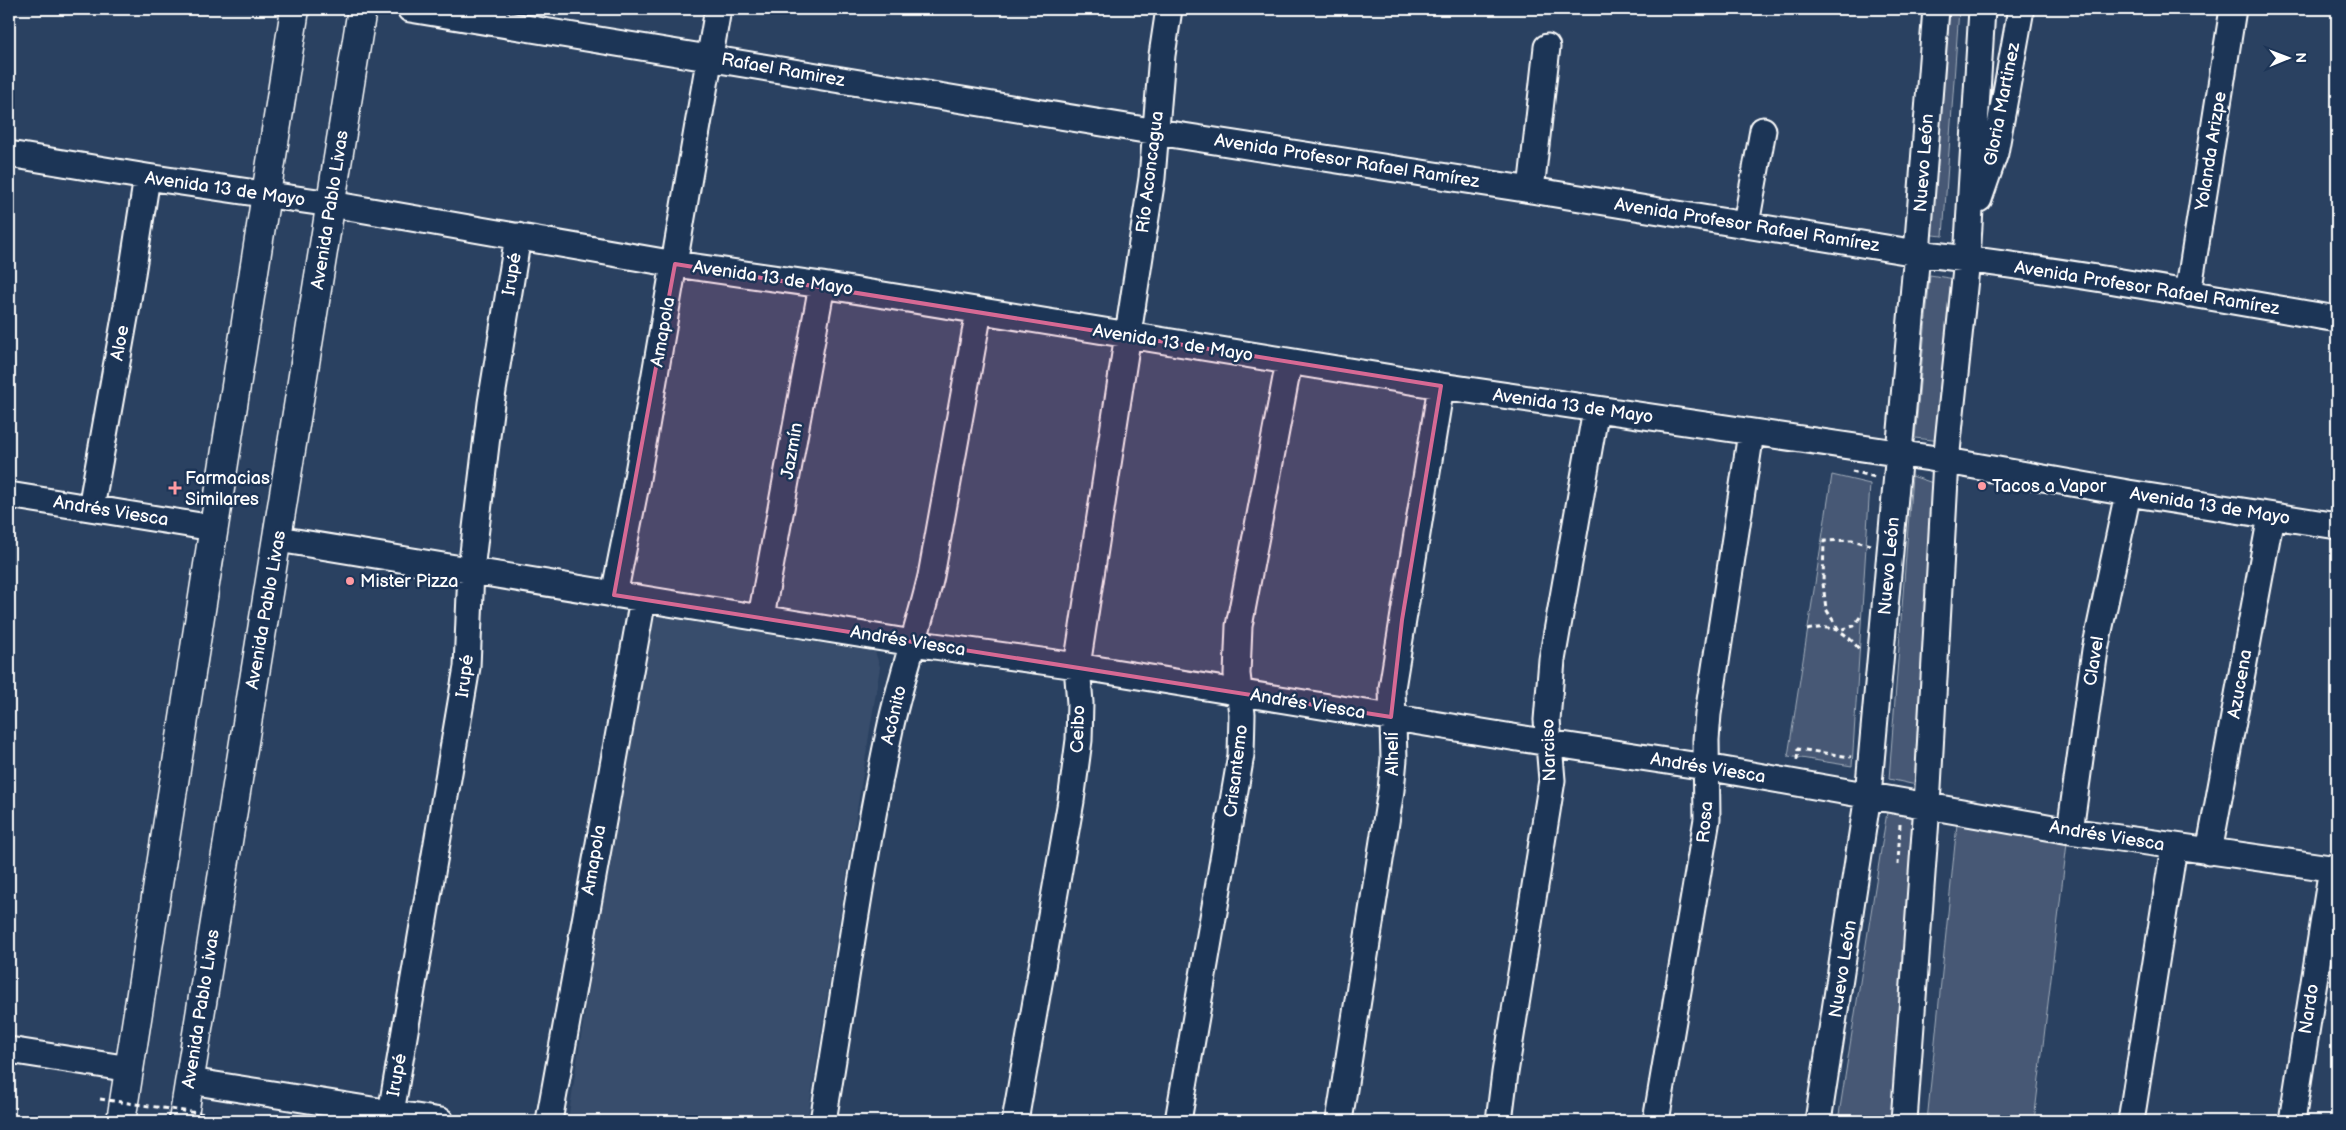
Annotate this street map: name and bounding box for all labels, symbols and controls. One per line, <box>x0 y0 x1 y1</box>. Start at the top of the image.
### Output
north arrow <box>2264 32 2314 82</box>
street label: Gloria Martinez <box>1980 40 2024 167</box>
street label: Rafael Ramirez <box>720 49 847 91</box>
text: N <box>2292 52 2309 63</box>
street label: Yolanda Arizpe <box>2191 90 2231 213</box>
street label: Río Aconcagua <box>1132 110 1168 234</box>
street label: Nuevo León <box>1910 113 1938 213</box>
street label: Avenida Pablo Livas <box>307 129 353 291</box>
street label: Avenida Profesor Rafael Ramírez <box>1213 130 1481 192</box>
street label: Avenida 13 de Mayo <box>143 167 307 211</box>
street label: Avenida Profesor Rafael Ramírez <box>1613 194 1881 256</box>
street label: Irupé <box>498 251 526 297</box>
street label: Avenida 13 de Mayo <box>691 256 855 300</box>
street label: Avenida Profesor Rafael Ramírez <box>2013 257 2281 319</box>
street label: Amapola <box>647 295 679 369</box>
street label: Avenida 13 de Mayo <box>1091 320 1255 366</box>
street label: Aloe <box>107 323 134 362</box>
street label: Avenida 13 de Mayo <box>1491 384 1655 428</box>
street label: Jazmín <box>777 421 807 481</box>
place label: Farmacias Similares <box>185 468 270 510</box>
place label: Tacos a Vapor <box>1992 476 2107 497</box>
marker: Tacos a Vapor <box>1976 480 1988 492</box>
marker: Farmacias Similares <box>169 482 181 494</box>
street label: Avenida 13 de Mayo <box>2128 483 2292 529</box>
street label: Andrés Viesca <box>52 492 170 530</box>
street label: Nuevo León <box>1874 516 1904 616</box>
street label: Avenida Pablo Livas <box>242 529 290 691</box>
place label: Mister Pizza <box>360 571 458 592</box>
marker: Mister Pizza <box>344 575 356 587</box>
street label: Andrés Viesca <box>849 622 967 660</box>
street label: Clavel <box>2080 635 2108 687</box>
street label: Azucena <box>2224 648 2256 720</box>
street label: Irupé <box>452 653 478 699</box>
street label: Acónito <box>877 683 911 747</box>
street label: Andrés Viesca <box>1249 685 1367 723</box>
street label: Ceibo <box>1067 705 1089 753</box>
street label: Narciso <box>1537 718 1561 782</box>
street label: Crisantemo <box>1220 723 1252 819</box>
street label: Alhelí <box>1382 731 1403 776</box>
street label: Andrés Viesca <box>1649 749 1767 787</box>
street label: Rosa <box>1693 800 1717 844</box>
street label: Andrés Viesca <box>2048 817 2166 855</box>
street label: Amapola <box>578 823 610 897</box>
street label: Nuevo León <box>1825 919 1861 1019</box>
street label: Avenida Pablo Livas <box>178 928 224 1090</box>
street label: Nardo <box>2295 982 2323 1036</box>
street label: Irupé <box>383 1052 411 1098</box>

